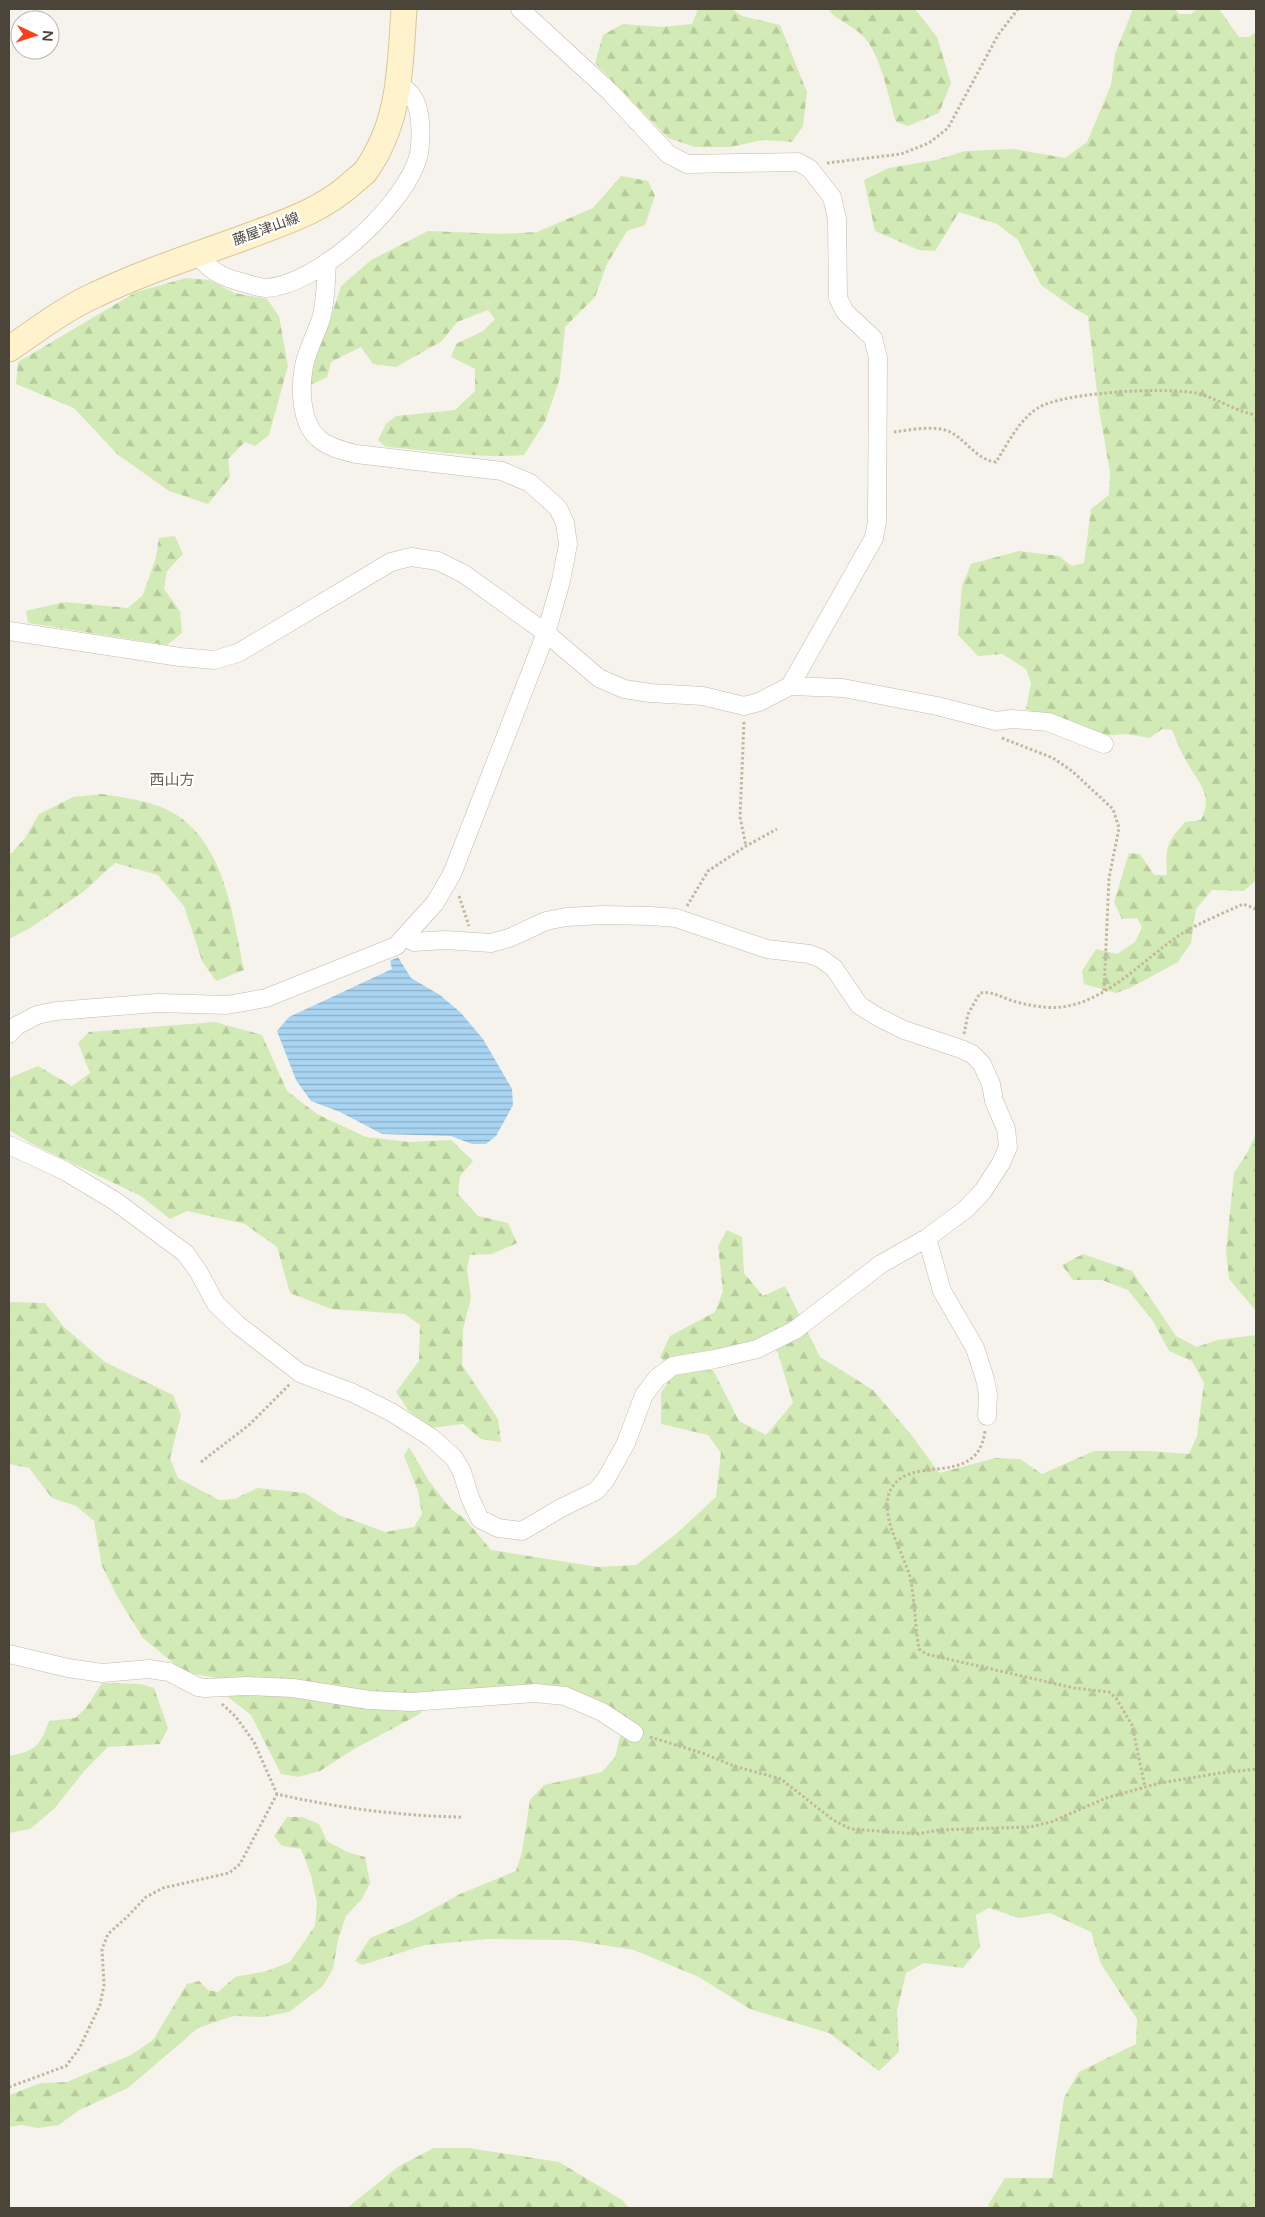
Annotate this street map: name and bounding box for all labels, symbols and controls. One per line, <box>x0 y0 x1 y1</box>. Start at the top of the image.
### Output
north arrow <box>10 10 60 60</box>
text: N <box>39 30 56 42</box>
street label: 藤屋津山線 <box>230 209 302 249</box>
district label: 西山方 <box>149 771 195 789</box>

